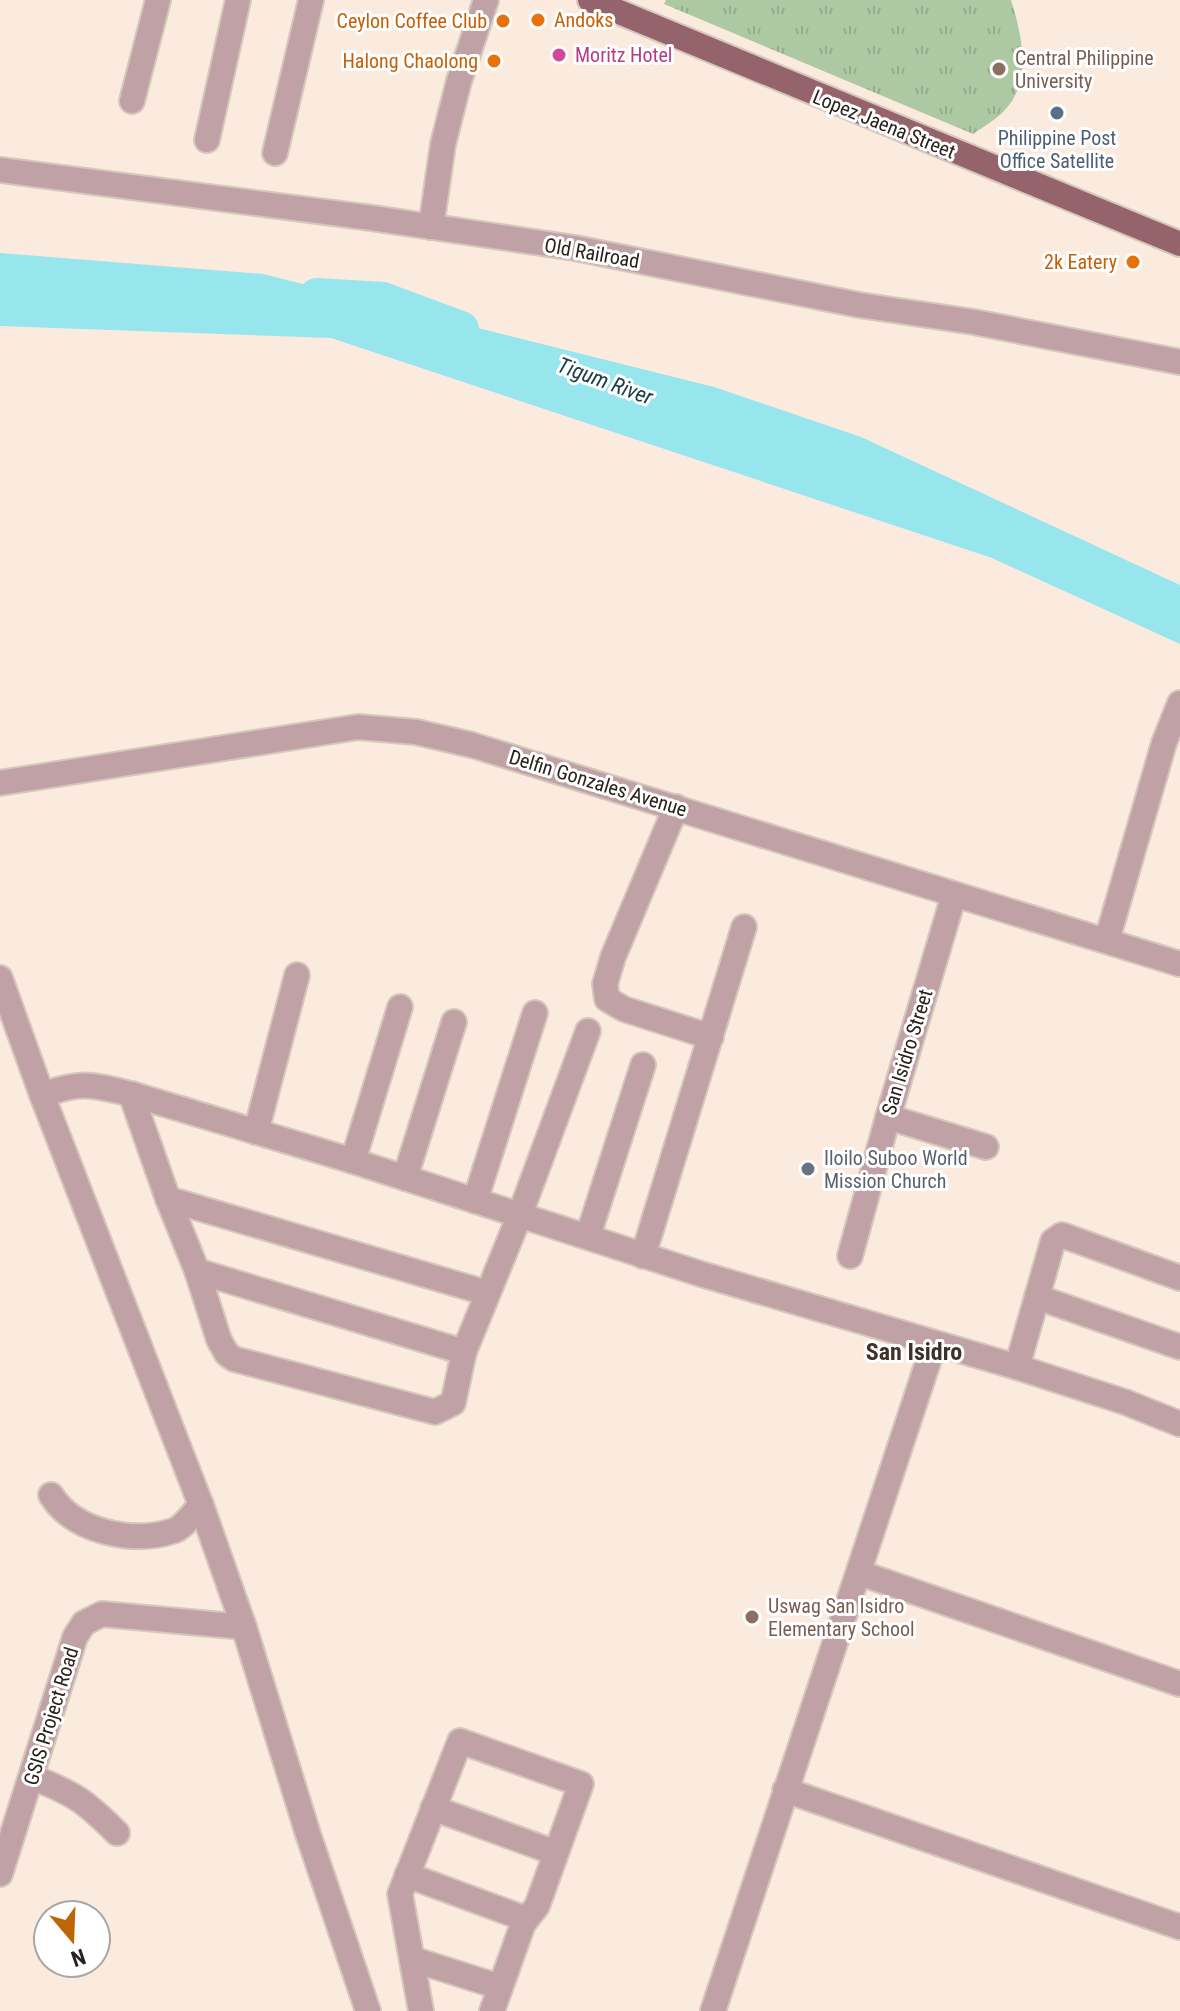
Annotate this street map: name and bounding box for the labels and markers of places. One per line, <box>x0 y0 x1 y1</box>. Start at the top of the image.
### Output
place label: Andoks <box>554 8 613 32</box>
place label: Ceylon Coffee Club <box>337 9 487 33</box>
marker: Andoks <box>529 11 547 29</box>
marker: Ceylon Coffee Club <box>494 12 512 30</box>
place label: Moritz Hotel <box>575 43 672 67</box>
marker: Moritz Hotel <box>550 46 568 64</box>
place label: Central Philippine University <box>1015 46 1154 93</box>
place label: Halong Chaolong <box>342 49 478 73</box>
marker: Halong Chaolong <box>485 52 503 70</box>
marker: Central Philippine University <box>990 60 1008 78</box>
marker: Philippine Post Office Satellite <box>1048 104 1066 122</box>
place label: Philippine Post Office Satellite <box>998 126 1116 173</box>
place label: 2k Eatery <box>1044 250 1117 274</box>
marker: 2k Eatery <box>1124 253 1142 271</box>
place label: Iloilo Suboo World Mission Church <box>824 1146 968 1193</box>
marker: Iloilo Suboo World Mission Church <box>799 1160 817 1178</box>
place label: Uswag San Isidro Elementary School <box>768 1594 915 1641</box>
marker: Uswag San Isidro Elementary School <box>743 1608 761 1626</box>

